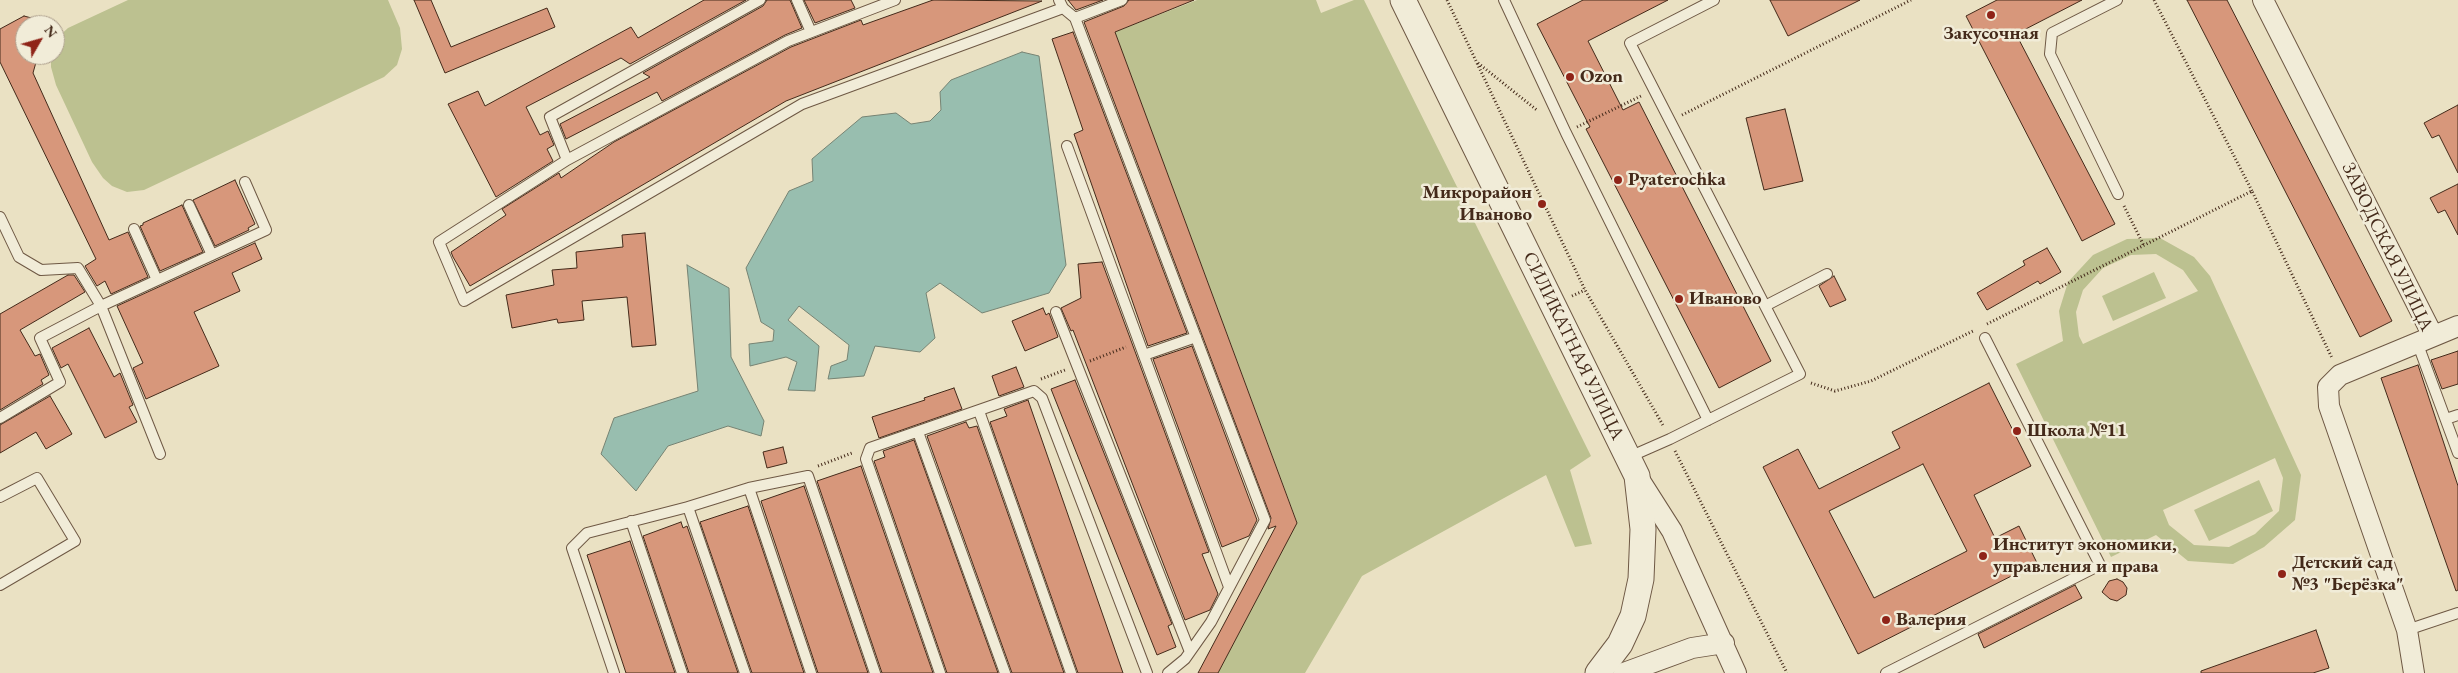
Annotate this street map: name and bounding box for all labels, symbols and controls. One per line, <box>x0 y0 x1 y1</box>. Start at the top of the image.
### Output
marker: Закусочная <box>1985 9 1997 21</box>
north arrow <box>15 15 65 65</box>
text: N <box>40 21 62 41</box>
place label: Закусочная <box>1943 23 2039 45</box>
place label: Ozon <box>1580 66 1623 88</box>
marker: Ozon <box>1564 71 1576 83</box>
street label: ЗАВОДСКАЯ УЛИЦА <box>2336 159 2438 335</box>
place label: Pyaterochka <box>1628 169 1726 191</box>
marker: Pyaterochka <box>1612 174 1624 186</box>
place label: Микрорайон Иваново <box>1422 182 1532 226</box>
marker: Микрорайон Иваново <box>1536 198 1548 210</box>
street label: СИЛИКАТНАЯ УЛИЦА <box>1517 248 1629 444</box>
place label: Иваново <box>1689 288 1761 310</box>
marker: Иваново <box>1673 293 1685 305</box>
place label: Школа №11 <box>2027 420 2127 442</box>
marker: Школа №11 <box>2011 425 2023 437</box>
place label: Институт экономики, управления и права <box>1993 534 2177 578</box>
marker: Институт экономики, управления и права <box>1977 550 1989 562</box>
place label: Детский сад №3 "Берёзка" <box>2292 552 2404 596</box>
marker: Детский сад №3 "Берёзка" <box>2276 568 2288 580</box>
place label: Валерия <box>1896 609 1966 631</box>
marker: Валерия <box>1880 614 1892 626</box>

